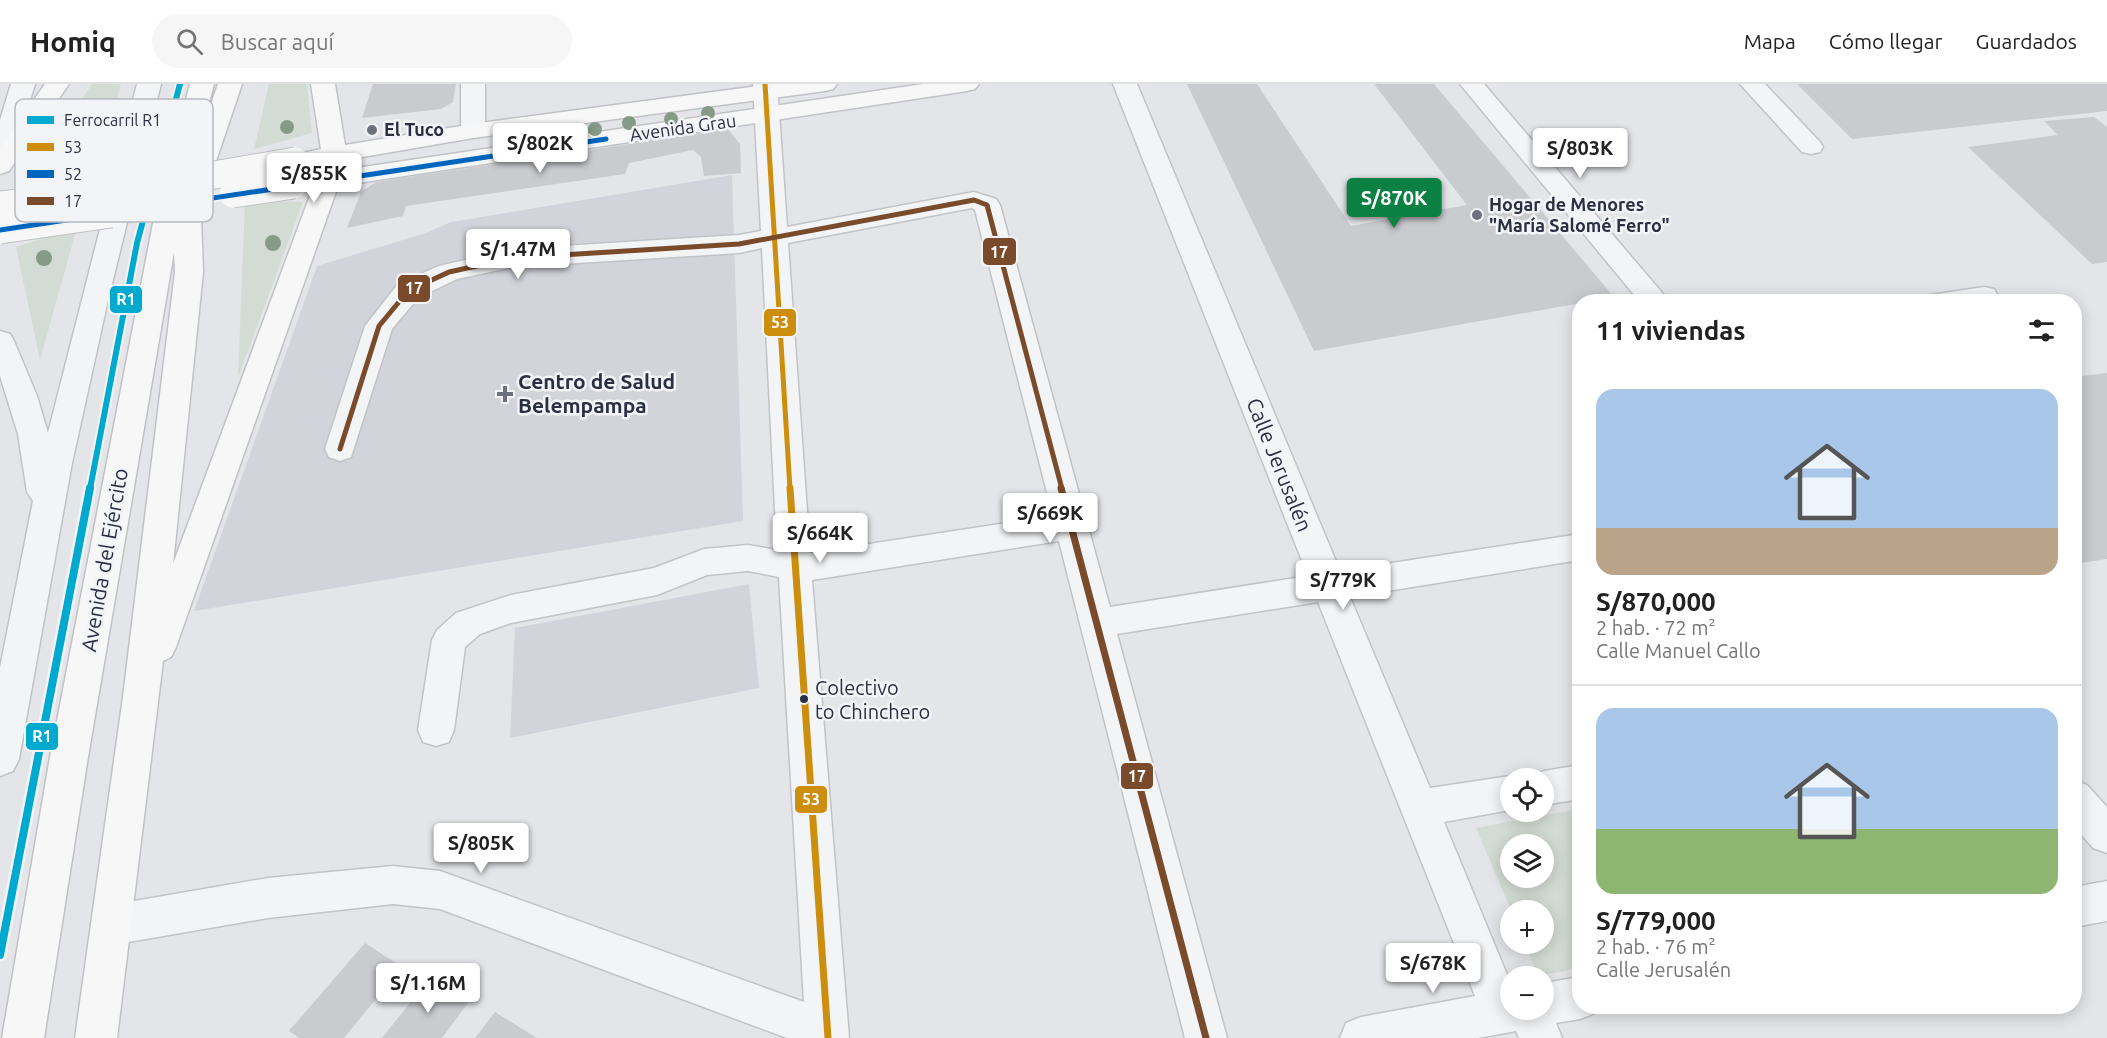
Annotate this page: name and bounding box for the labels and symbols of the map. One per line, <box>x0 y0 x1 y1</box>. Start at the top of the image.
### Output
legend <box>15 99 213 222</box>
street label: Avenida Grau <box>628 110 737 144</box>
text: Ferrocarril R1 <box>64 111 161 129</box>
place label: El Tuco <box>384 119 444 139</box>
marker: El Tuco <box>365 123 379 137</box>
pin: S/802K <box>491 123 589 174</box>
pin: S/803K <box>1531 128 1629 179</box>
text: 53 <box>64 138 82 156</box>
pin: S/855K <box>265 153 363 204</box>
text: 52 <box>64 165 82 183</box>
pin: S/870K <box>1345 178 1443 229</box>
text: 17 <box>64 192 82 210</box>
place label: Hogar de Menores "María Salomé Ferro" <box>1489 194 1670 235</box>
marker: Hogar de Menores "María Salomé Ferro" <box>1470 208 1484 222</box>
pin: S/1.47M <box>463 229 573 280</box>
line badge: 17 <box>982 237 1017 266</box>
text: 17 <box>990 243 1008 261</box>
line badge: 17 <box>397 274 431 303</box>
text: 17 <box>405 279 423 297</box>
line badge: R1 <box>109 285 143 314</box>
text: R1 <box>116 290 136 308</box>
line badge: 53 <box>763 308 797 337</box>
text: 53 <box>771 313 789 331</box>
place label: Centro de Salud Belempampa <box>518 369 675 417</box>
marker: Centro de Salud Belempampa <box>496 385 514 403</box>
street label: Calle Jerusalén <box>1242 394 1318 535</box>
street label: Avenida del Ejército <box>76 466 132 654</box>
pin: S/669K <box>1001 493 1099 544</box>
pin: S/664K <box>771 513 869 564</box>
pin: S/779K <box>1294 560 1392 611</box>
place label: Colectivo to Chinchero <box>815 676 930 723</box>
marker: Colectivo to Chinchero <box>798 693 810 705</box>
line badge: R1 <box>25 722 59 751</box>
text: R1 <box>32 727 52 745</box>
line badge: 17 <box>1120 762 1154 790</box>
text: 17 <box>1128 767 1146 785</box>
line badge: 53 <box>794 785 828 814</box>
text: 53 <box>802 790 820 808</box>
pin: S/805K <box>432 823 530 874</box>
pin: S/678K <box>1384 943 1482 994</box>
pin: S/1.16M <box>373 963 483 1014</box>

